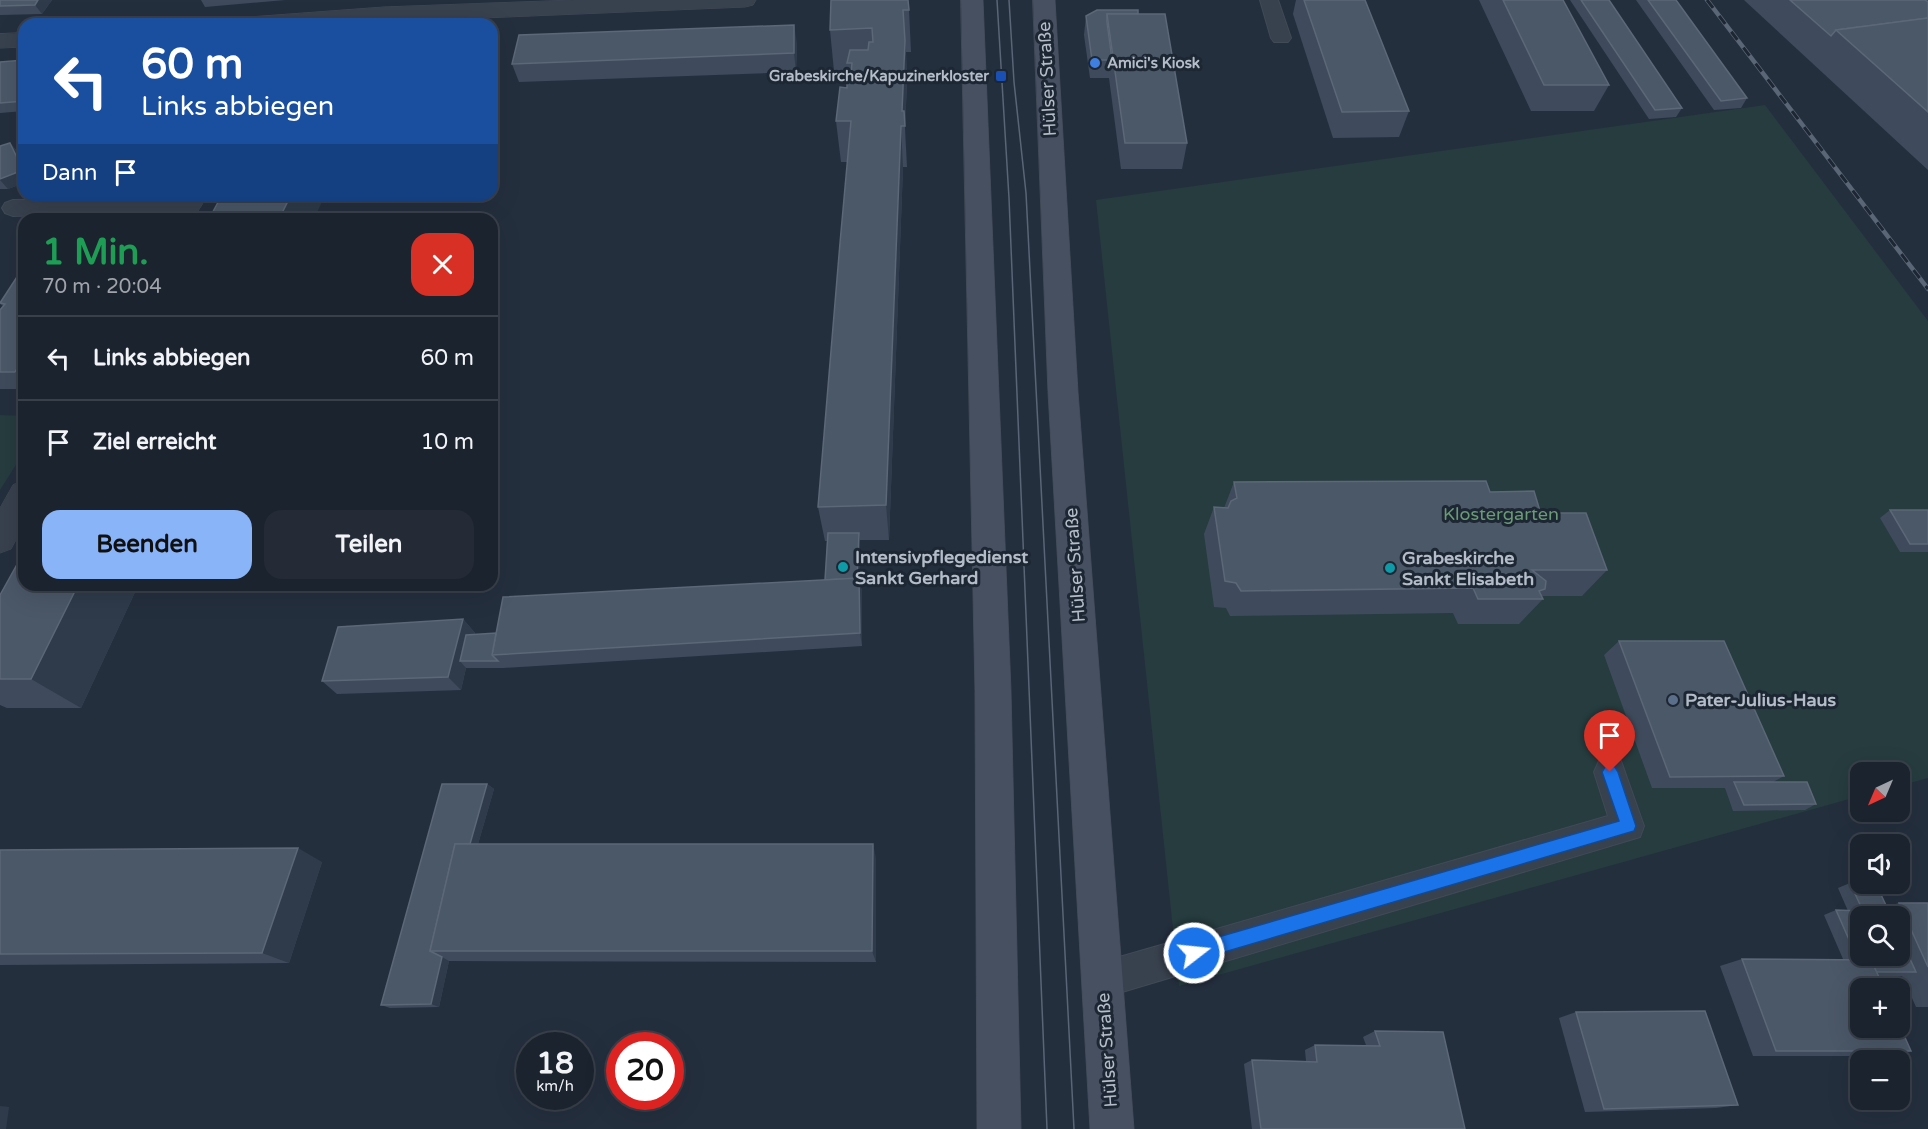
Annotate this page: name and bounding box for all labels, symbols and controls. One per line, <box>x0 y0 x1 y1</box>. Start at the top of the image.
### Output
street label: Hülser Straße <box>1033 21 1061 137</box>
text: 60 m <box>141 39 243 90</box>
icon: left <box>42 42 120 120</box>
place label: Amici's Kiosk <box>1107 54 1200 72</box>
marker: Amici's Kiosk <box>1088 56 1102 70</box>
place label: Grabeskirche/Kapuzinerkloster <box>769 67 989 86</box>
marker: Grabeskirche/Kapuzinerkloster <box>994 69 1008 83</box>
text: Links abbiegen <box>141 90 334 123</box>
icon: arrive <box>109 156 142 189</box>
text: Dann <box>42 160 97 186</box>
text: 1 Min. <box>42 231 149 274</box>
button: close <box>411 233 474 296</box>
text: 70 m · 20:04 <box>42 275 162 299</box>
icon: left <box>42 342 75 375</box>
text: Links abbiegen <box>93 345 251 371</box>
text: 60 m <box>420 345 474 371</box>
icon: arrive <box>42 426 75 459</box>
text: Ziel erreicht <box>93 429 216 455</box>
text: 10 m <box>420 429 474 455</box>
park label: Klostergarten <box>1443 503 1559 525</box>
street label: Hülser Straße <box>1060 507 1090 623</box>
button: Beenden <box>42 510 252 579</box>
button: Teilen <box>264 510 474 579</box>
place label: Intensivpflegedienst Sankt Gerhard <box>855 546 1028 589</box>
place label: Grabeskirche Sankt Elisabeth <box>1402 547 1534 590</box>
marker: Intensivpflegedienst Sankt Gerhard <box>836 560 850 574</box>
marker: Grabeskirche Sankt Elisabeth <box>1383 561 1397 575</box>
place label: Pater-Julius-Haus <box>1685 689 1837 711</box>
marker: Pater-Julius-Haus <box>1666 693 1680 707</box>
pin <box>1584 710 1635 772</box>
icon: arrive <box>1593 719 1626 752</box>
north arrow <box>1850 762 1910 822</box>
map controls <box>1850 762 1910 1110</box>
button: sound <box>1850 834 1910 894</box>
button: search <box>1850 906 1910 966</box>
position arrow <box>1162 921 1226 985</box>
button: + <box>1850 978 1910 1038</box>
street label: Hülser Straße <box>1092 992 1122 1108</box>
speed limit sign: 20 <box>606 1032 684 1110</box>
text: 18 <box>536 1045 574 1082</box>
button: − <box>1850 1050 1910 1110</box>
text: km/h <box>536 1077 574 1095</box>

